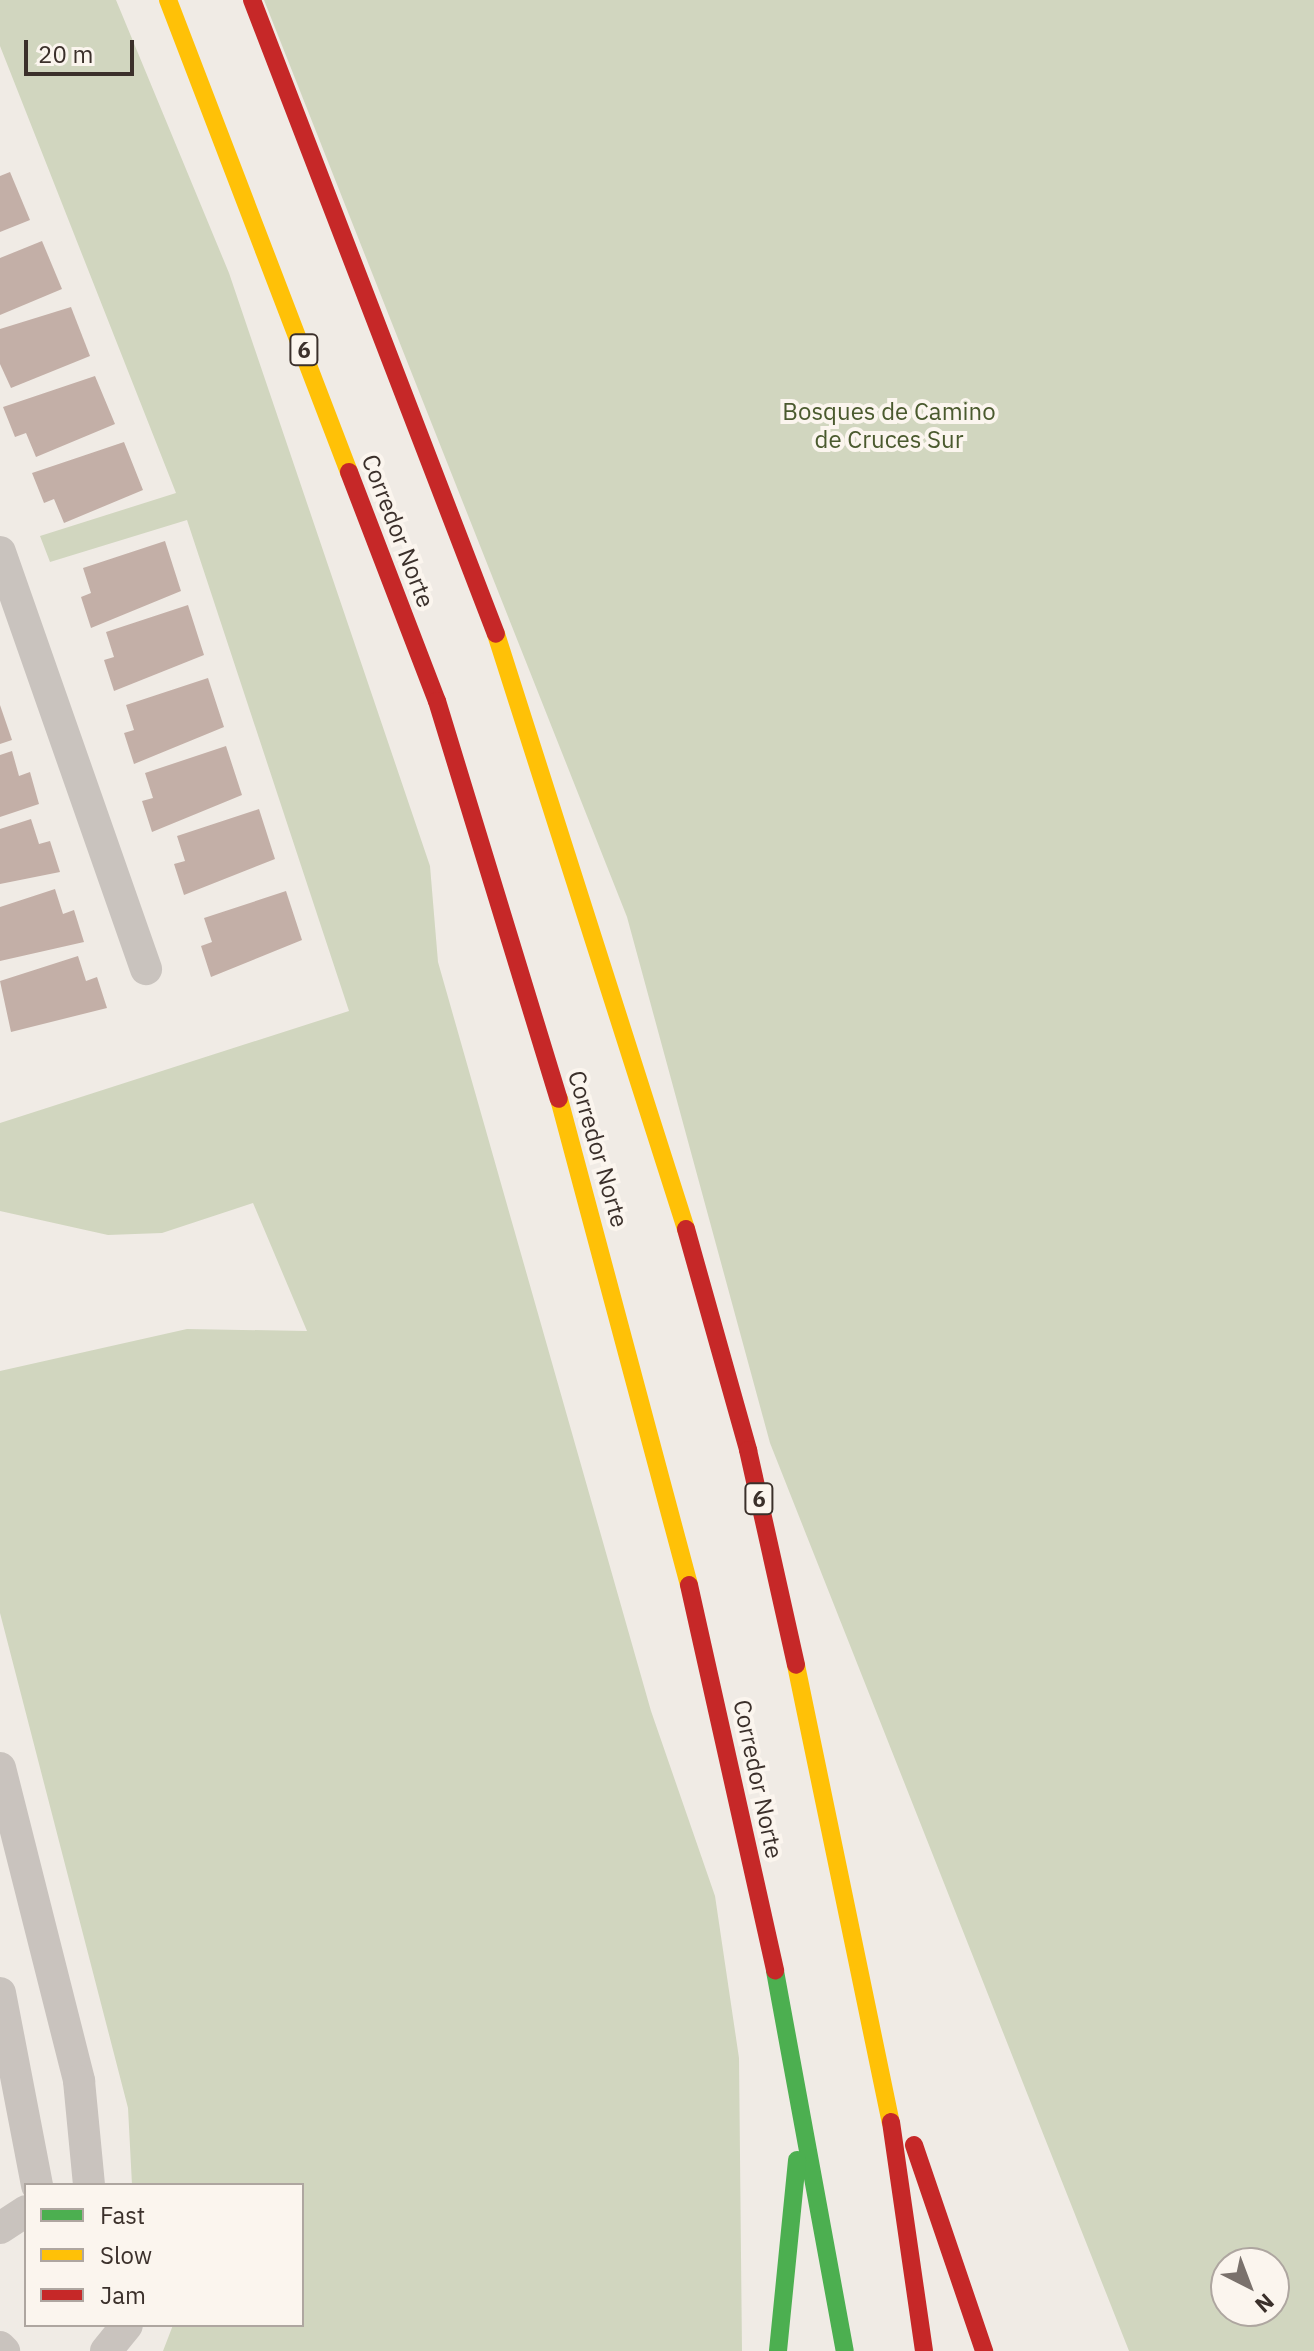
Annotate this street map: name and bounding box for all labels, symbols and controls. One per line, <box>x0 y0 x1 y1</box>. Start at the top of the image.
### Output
scale bar <box>28 24 138 74</box>
text: 20 m <box>38 38 93 70</box>
road number: 6 <box>288 332 320 368</box>
park label: Bosques de Camino de Cruces Sur <box>782 398 996 454</box>
street label: Corredor Norte <box>356 450 440 612</box>
street label: Corredor Norte <box>562 1067 634 1231</box>
road number: 6 <box>743 1481 775 1517</box>
street label: Corredor Norte <box>727 1697 789 1861</box>
legend <box>24 2183 304 2327</box>
text: Fast <box>100 2199 145 2231</box>
text: Slow <box>100 2239 152 2271</box>
north arrow <box>1210 2247 1290 2327</box>
text: Jam <box>100 2279 146 2311</box>
text: N <box>1249 2288 1281 2320</box>

